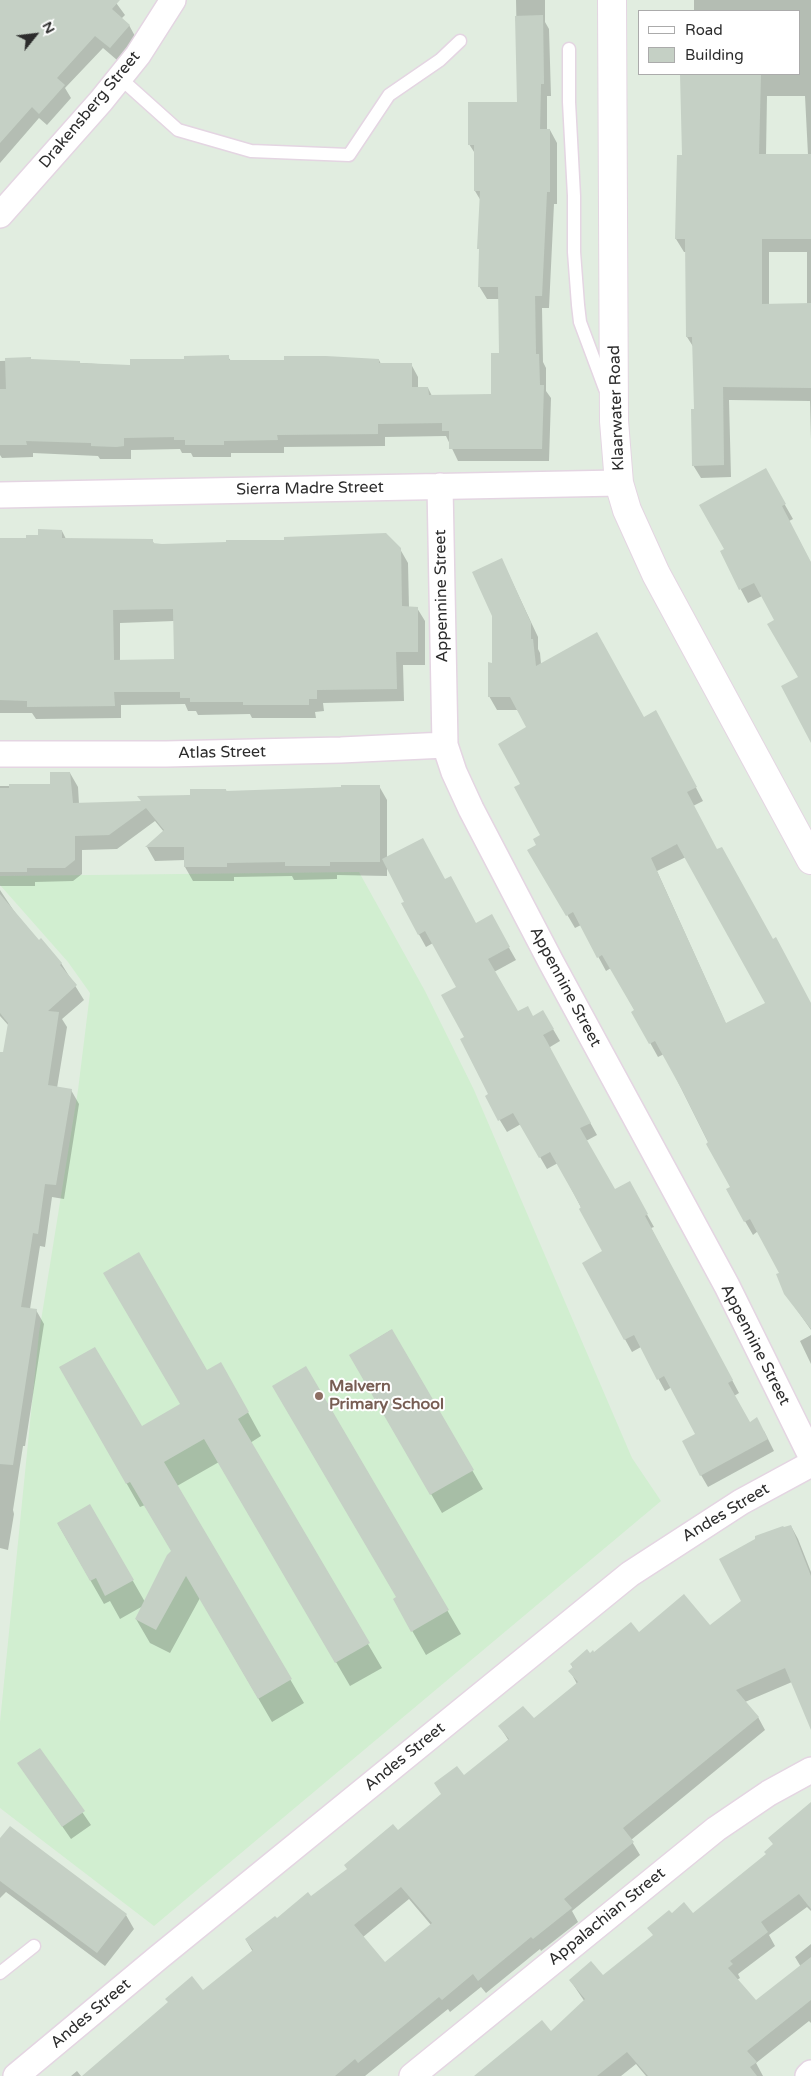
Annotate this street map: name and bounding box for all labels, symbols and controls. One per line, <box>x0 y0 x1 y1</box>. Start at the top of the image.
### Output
north arrow <box>10 10 60 60</box>
legend <box>638 10 801 75</box>
text: N <box>38 18 59 37</box>
text: Road <box>685 21 723 39</box>
text: Building <box>685 46 744 64</box>
street label: Drakensberg Street <box>35 47 145 173</box>
street label: Klaarwater Road <box>605 345 629 471</box>
street label: Sierra Madre Street <box>236 478 384 500</box>
street label: Appennine Street <box>431 529 453 663</box>
street label: Atlas Street <box>178 743 266 763</box>
street label: Appennine Street <box>525 924 605 1050</box>
street label: Appennine Street <box>716 1281 794 1409</box>
place label: Malvern Primary School <box>329 1377 444 1415</box>
marker: Malvern Primary School <box>313 1390 325 1402</box>
street label: Andes Street <box>679 1479 773 1547</box>
street label: Andes Street <box>361 1719 449 1795</box>
street label: Appalachian Street <box>545 1864 669 1970</box>
street label: Andes Street <box>47 1975 135 2053</box>

